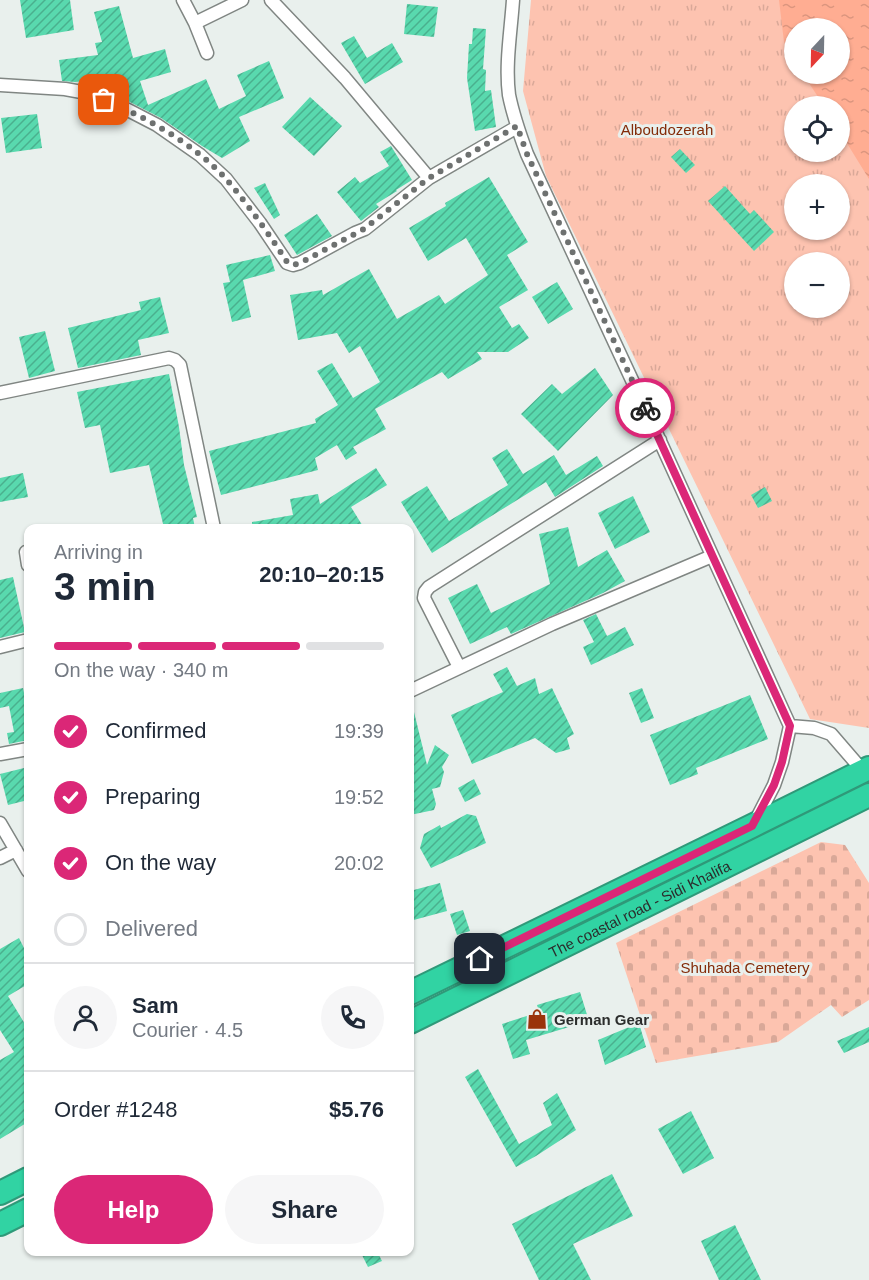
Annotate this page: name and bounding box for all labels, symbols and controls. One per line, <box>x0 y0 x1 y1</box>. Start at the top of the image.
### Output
north arrow <box>784 18 850 84</box>
map controls <box>784 18 850 318</box>
pin <box>78 74 129 125</box>
icon: bag <box>87 83 120 116</box>
button: locate <box>784 96 850 162</box>
park label: Alboudozerah <box>621 121 713 138</box>
button: + <box>784 174 850 240</box>
button: − <box>784 252 850 318</box>
courier <box>615 378 675 438</box>
icon: bike <box>629 392 662 425</box>
text: Arriving in <box>54 541 143 563</box>
text: 20:10–20:15 <box>259 562 384 587</box>
text: 3 min <box>54 565 156 608</box>
text: On the way · 340 m <box>54 659 229 681</box>
icon: check <box>54 715 87 748</box>
text: Confirmed <box>105 718 206 743</box>
text: 19:39 <box>334 720 384 742</box>
icon: check <box>54 781 87 814</box>
text: Preparing <box>105 784 200 809</box>
text: 19:52 <box>334 786 384 808</box>
icon: check <box>54 847 87 880</box>
text: On the way <box>105 850 216 875</box>
text: 20:02 <box>334 852 384 874</box>
street label: The coastal road - Sidi Khalifa <box>546 856 734 961</box>
text: Delivered <box>105 916 198 941</box>
pin <box>454 933 505 984</box>
icon: home <box>463 942 496 975</box>
park label: Shuhada Cemetery <box>680 959 810 976</box>
button: person <box>54 986 117 1049</box>
button: phone <box>321 986 384 1049</box>
text: Sam <box>132 993 178 1018</box>
shop icon: German Gear <box>525 1007 549 1031</box>
place label: German Gear <box>554 1011 649 1028</box>
text: Courier · 4.5 <box>132 1019 243 1041</box>
text: Order #1248 <box>54 1097 178 1122</box>
text: $5.76 <box>329 1097 384 1122</box>
button: Help <box>54 1175 213 1244</box>
button: Share <box>225 1175 384 1244</box>

